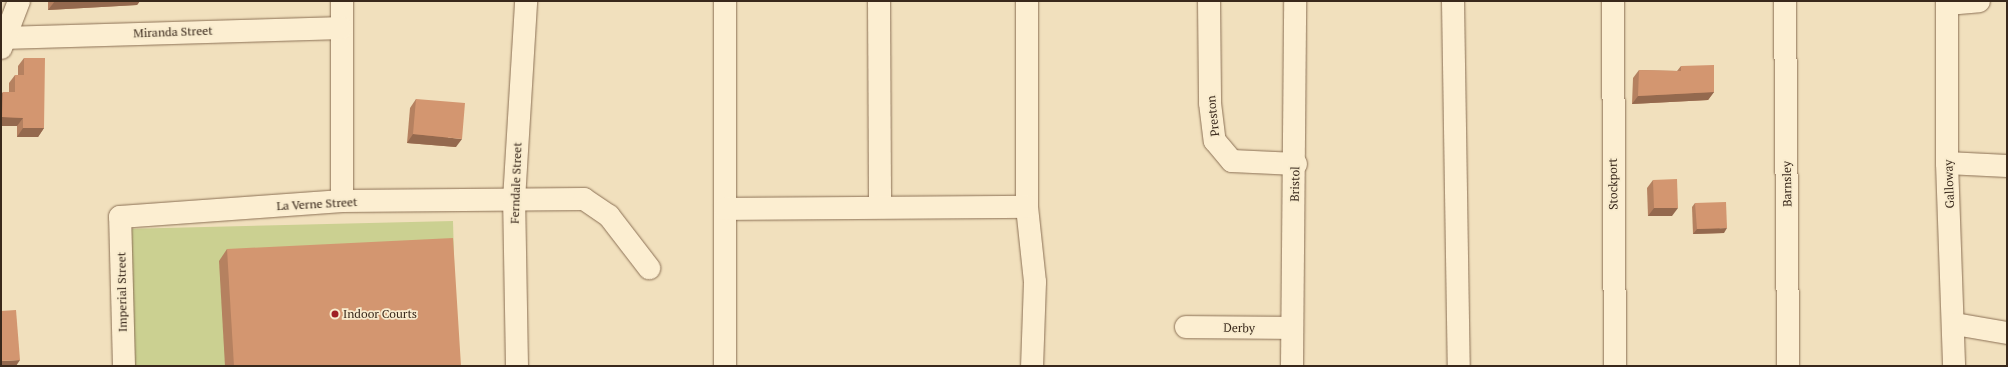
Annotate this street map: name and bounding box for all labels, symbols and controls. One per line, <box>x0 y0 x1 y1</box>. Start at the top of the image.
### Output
street label: Miranda Street <box>133 23 213 41</box>
street label: Preston <box>1204 95 1222 137</box>
street label: Ferndale Street <box>507 142 525 224</box>
street label: Stockport <box>1605 158 1621 210</box>
street label: Galloway <box>1941 159 1957 209</box>
street label: Barnsley <box>1779 161 1795 207</box>
street label: Bristol <box>1287 166 1303 202</box>
street label: La Verne Street <box>276 195 358 213</box>
street label: Imperial Street <box>114 252 130 332</box>
place label: Indoor Courts <box>343 307 417 321</box>
marker: Indoor Courts <box>330 309 340 319</box>
street label: Derby <box>1223 321 1255 335</box>

